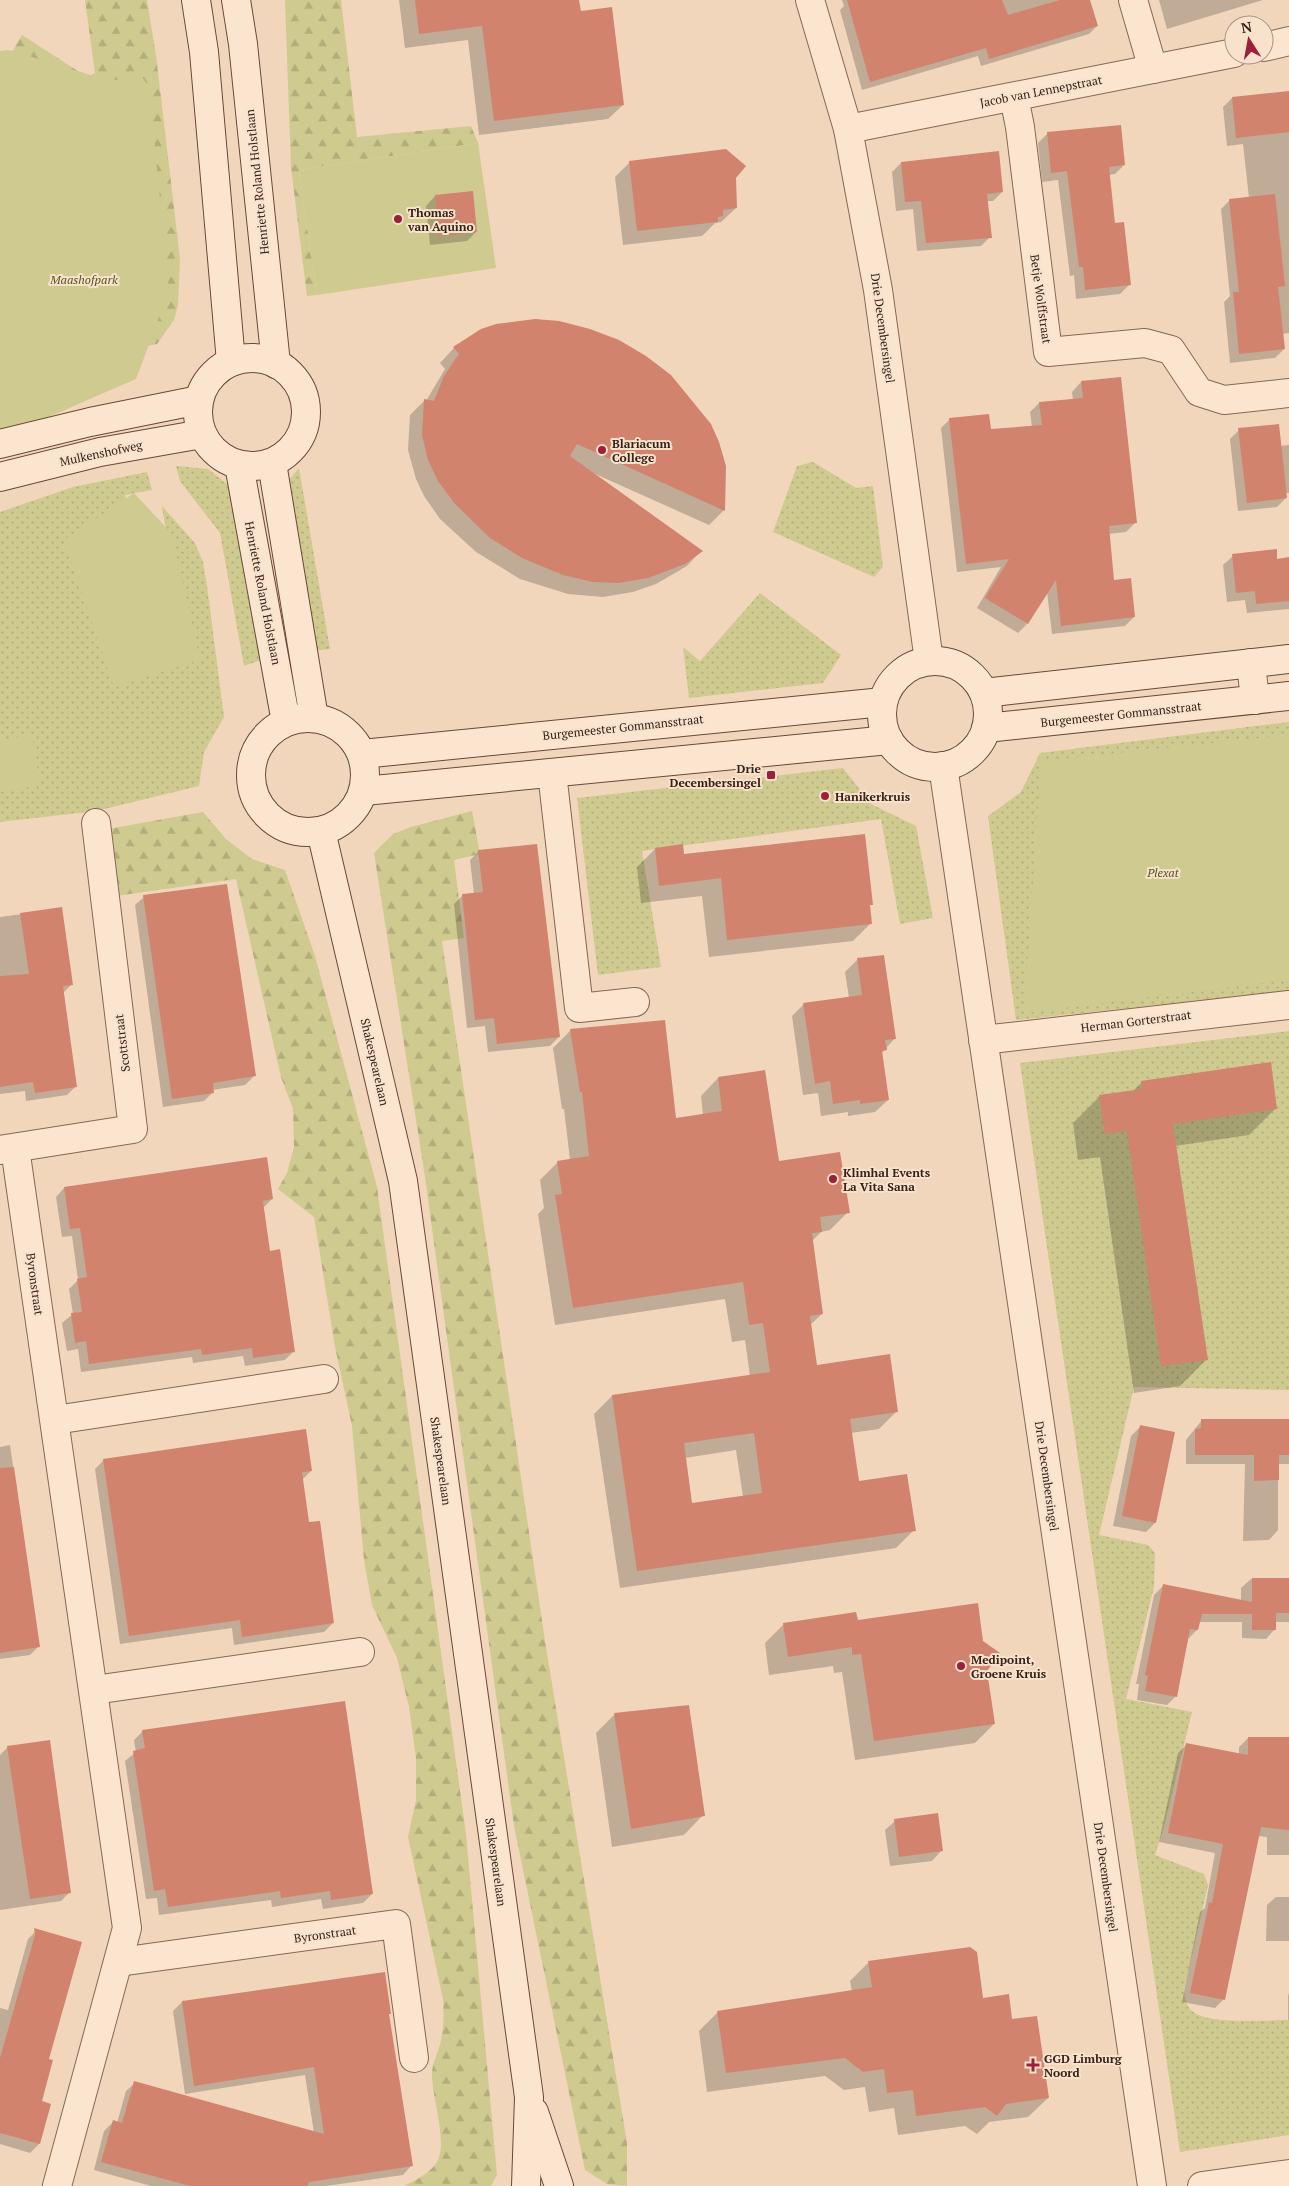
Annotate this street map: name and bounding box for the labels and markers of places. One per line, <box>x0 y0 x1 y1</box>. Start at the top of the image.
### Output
place label: Thomas van Aquino <box>407 205 474 234</box>
marker: Thomas van Aquino <box>392 213 404 225</box>
place label: Blariacum College <box>612 436 671 465</box>
marker: Blariacum College <box>596 444 608 456</box>
place label: Drie Decembersingel <box>670 761 762 790</box>
marker: Drie Decembersingel <box>765 769 777 781</box>
place label: Hanikerkruis <box>835 789 911 804</box>
marker: Hanikerkruis <box>819 790 831 802</box>
place label: Klimhal Events La Vita Sana <box>843 1165 931 1194</box>
marker: Klimhal Events La Vita Sana <box>827 1173 839 1185</box>
place label: Medipoint, Groene Kruis <box>971 1652 1047 1681</box>
marker: Medipoint, Groene Kruis <box>955 1660 967 1672</box>
place label: GGD Limburg Noord <box>1044 2051 1122 2080</box>
marker: GGD Limburg Noord <box>1026 2058 1040 2072</box>

